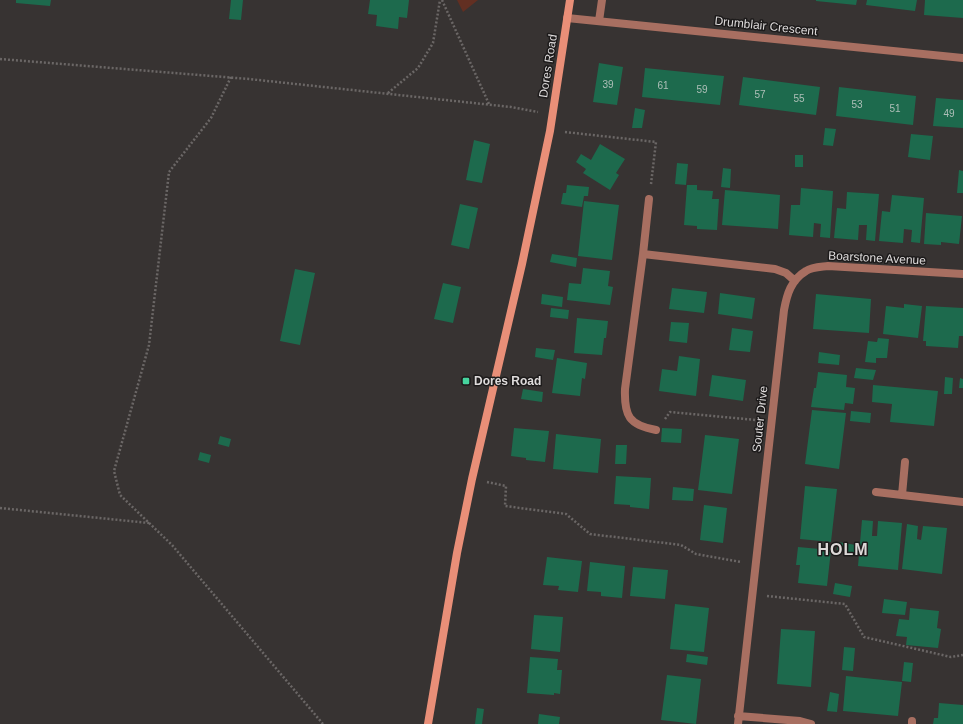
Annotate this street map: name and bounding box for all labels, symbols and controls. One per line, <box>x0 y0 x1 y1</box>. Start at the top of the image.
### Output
street label: Drumblair Crescent <box>714 14 819 38</box>
street label: Dores Road <box>536 33 560 99</box>
house number: 39 <box>602 79 614 90</box>
house number: 61 <box>657 80 669 91</box>
house number: 59 <box>696 84 708 95</box>
house number: 57 <box>754 89 766 100</box>
house number: 55 <box>793 93 805 104</box>
house number: 53 <box>851 99 863 110</box>
house number: 51 <box>889 103 901 114</box>
house number: 49 <box>943 108 955 119</box>
street label: Boarstone Avenue <box>828 248 927 268</box>
place label: Dores Road <box>474 374 541 388</box>
marker: Dores Road <box>461 376 471 386</box>
street label: Souter Drive <box>750 385 770 453</box>
district label: HOLM <box>817 541 869 558</box>

